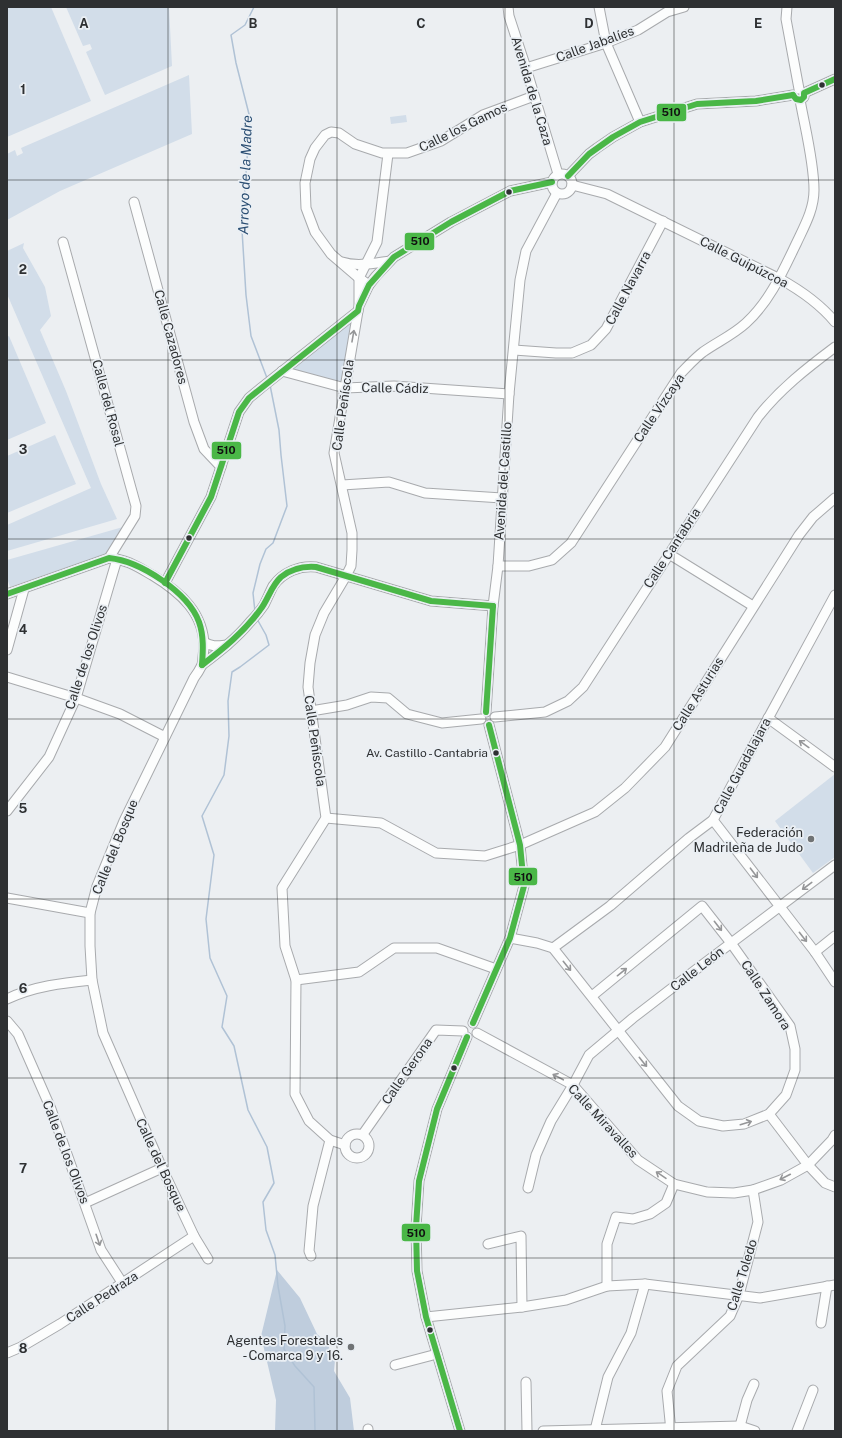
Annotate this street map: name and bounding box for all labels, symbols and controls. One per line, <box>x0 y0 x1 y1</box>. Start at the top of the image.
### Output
text: A <box>79 16 89 31</box>
text: B <box>249 16 258 31</box>
text: C <box>416 16 426 31</box>
text: D <box>584 16 594 31</box>
text: E <box>754 16 762 31</box>
street label: Calle Jabalíes <box>554 23 636 65</box>
street label: Avenida de la Caza <box>508 35 556 147</box>
unlabelled marker <box>817 80 827 90</box>
text: 1 <box>20 82 26 97</box>
street label: Calle los Gamos <box>416 99 510 155</box>
line badge: 510 <box>656 103 687 122</box>
text: 510 <box>661 106 681 118</box>
water label: Arroyo de la Madre <box>235 115 255 235</box>
unlabelled marker <box>504 187 514 197</box>
line badge: 510 <box>404 232 435 251</box>
street label: Calle Guipúzcoa <box>697 233 791 291</box>
text: 510 <box>410 235 430 247</box>
street label: Calle Navarra <box>602 249 654 327</box>
text: 2 <box>19 262 27 277</box>
street label: Calle Cazadores <box>151 288 191 386</box>
one-way arrow <box>349 330 357 343</box>
street label: Calle del Rosal <box>89 358 127 448</box>
street label: Calle Peñíscola <box>329 358 357 452</box>
street label: Calle Vizcaya <box>631 371 687 445</box>
street label: Calle Cádiz <box>361 380 429 396</box>
street label: Avenida del Castillo <box>491 421 515 541</box>
line badge: 510 <box>211 441 242 460</box>
text: 3 <box>19 442 28 457</box>
text: 510 <box>216 444 236 456</box>
street label: Calle Cantabria <box>640 505 704 591</box>
unlabelled marker <box>184 533 194 543</box>
street label: Calle de los Olivos <box>62 603 110 711</box>
text: 4 <box>19 622 28 637</box>
street label: Calle Asturias <box>669 654 727 734</box>
street label: Calle Peñíscola <box>301 694 329 788</box>
street label: Calle Guadalajara <box>710 715 774 817</box>
one-way arrow <box>798 740 809 748</box>
place label: Av. Castillo - Cantabria <box>366 746 488 760</box>
marker: Av. Castillo - Cantabria <box>491 748 501 758</box>
street label: Calle del Bosque <box>89 797 141 897</box>
text: 5 <box>19 801 28 816</box>
place label: Federación Madrileña de Judo <box>694 825 803 855</box>
marker: Federación Madrileña de Judo <box>806 834 816 844</box>
line badge: 510 <box>508 867 538 886</box>
one-way arrow <box>750 868 758 879</box>
text: 510 <box>513 871 533 883</box>
one-way arrow <box>802 882 813 890</box>
one-way arrow <box>714 920 723 931</box>
one-way arrow <box>799 932 808 943</box>
street label: Calle León <box>667 944 727 994</box>
street label: Calle Zamora <box>738 957 794 1033</box>
one-way arrow <box>563 961 572 972</box>
one-way arrow <box>617 967 627 976</box>
text: 6 <box>19 981 28 996</box>
street label: Calle Gerona <box>379 1035 435 1107</box>
one-way arrow <box>639 1056 648 1067</box>
unlabelled marker <box>449 1063 459 1073</box>
one-way arrow <box>552 1072 564 1080</box>
street label: Calle Miravalles <box>565 1081 641 1161</box>
street label: Calle de los Olivos <box>39 1098 93 1206</box>
street label: Calle del Bosque <box>133 1116 189 1214</box>
one-way arrow <box>739 1119 752 1126</box>
text: 7 <box>19 1161 27 1176</box>
one-way arrow <box>656 1171 667 1179</box>
one-way arrow <box>779 1174 791 1182</box>
line badge: 510 <box>401 1223 431 1242</box>
text: 510 <box>406 1227 426 1239</box>
one-way arrow <box>95 1233 102 1246</box>
street label: Calle Toledo <box>724 1237 760 1313</box>
street label: Calle Pedraza <box>63 1268 141 1326</box>
unlabelled marker <box>425 1325 435 1335</box>
place label: Agentes Forestales - Comarca 9 y 16. <box>226 1333 343 1363</box>
text: 8 <box>19 1341 28 1356</box>
marker: Agentes Forestales - Comarca 9 y 16. <box>346 1342 356 1352</box>

